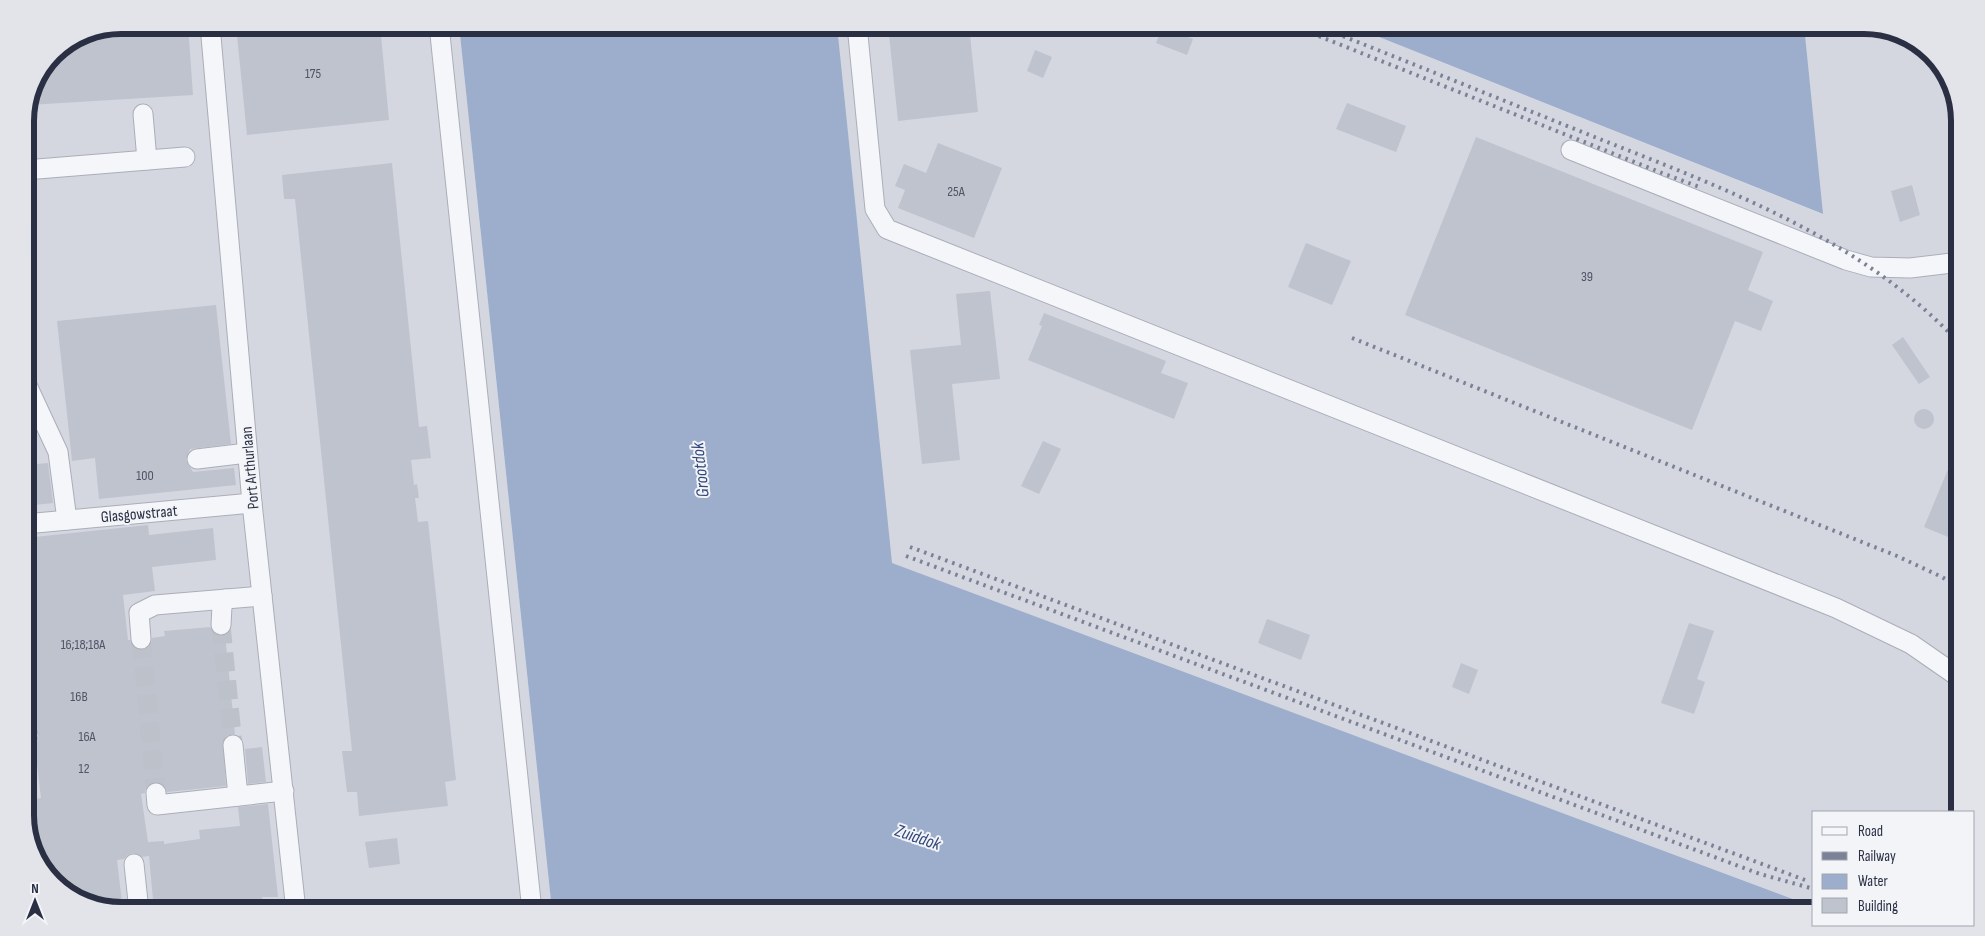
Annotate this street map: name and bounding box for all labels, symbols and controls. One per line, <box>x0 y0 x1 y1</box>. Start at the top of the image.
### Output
house number: 175 <box>305 65 321 82</box>
house number: 25A <box>947 183 966 200</box>
house number: 39 <box>1581 268 1593 285</box>
street label: Port Arthurlaan <box>237 426 264 510</box>
water label: Grootdok <box>687 440 714 498</box>
house number: 100 <box>136 467 154 484</box>
street label: Glasgowstraat <box>100 502 178 527</box>
house number: 16;18;18A <box>61 636 106 653</box>
house number: 16B <box>70 688 88 705</box>
house number: 16A <box>78 728 97 745</box>
house number: 12 <box>79 760 90 777</box>
legend <box>1812 811 1975 926</box>
water label: Zuiddok <box>891 820 944 855</box>
text: Road <box>1858 822 1883 841</box>
text: Railway <box>1858 847 1896 866</box>
text: Water <box>1858 872 1889 891</box>
north arrow <box>10 876 60 926</box>
text: N <box>31 880 39 897</box>
text: Building <box>1858 897 1898 916</box>

